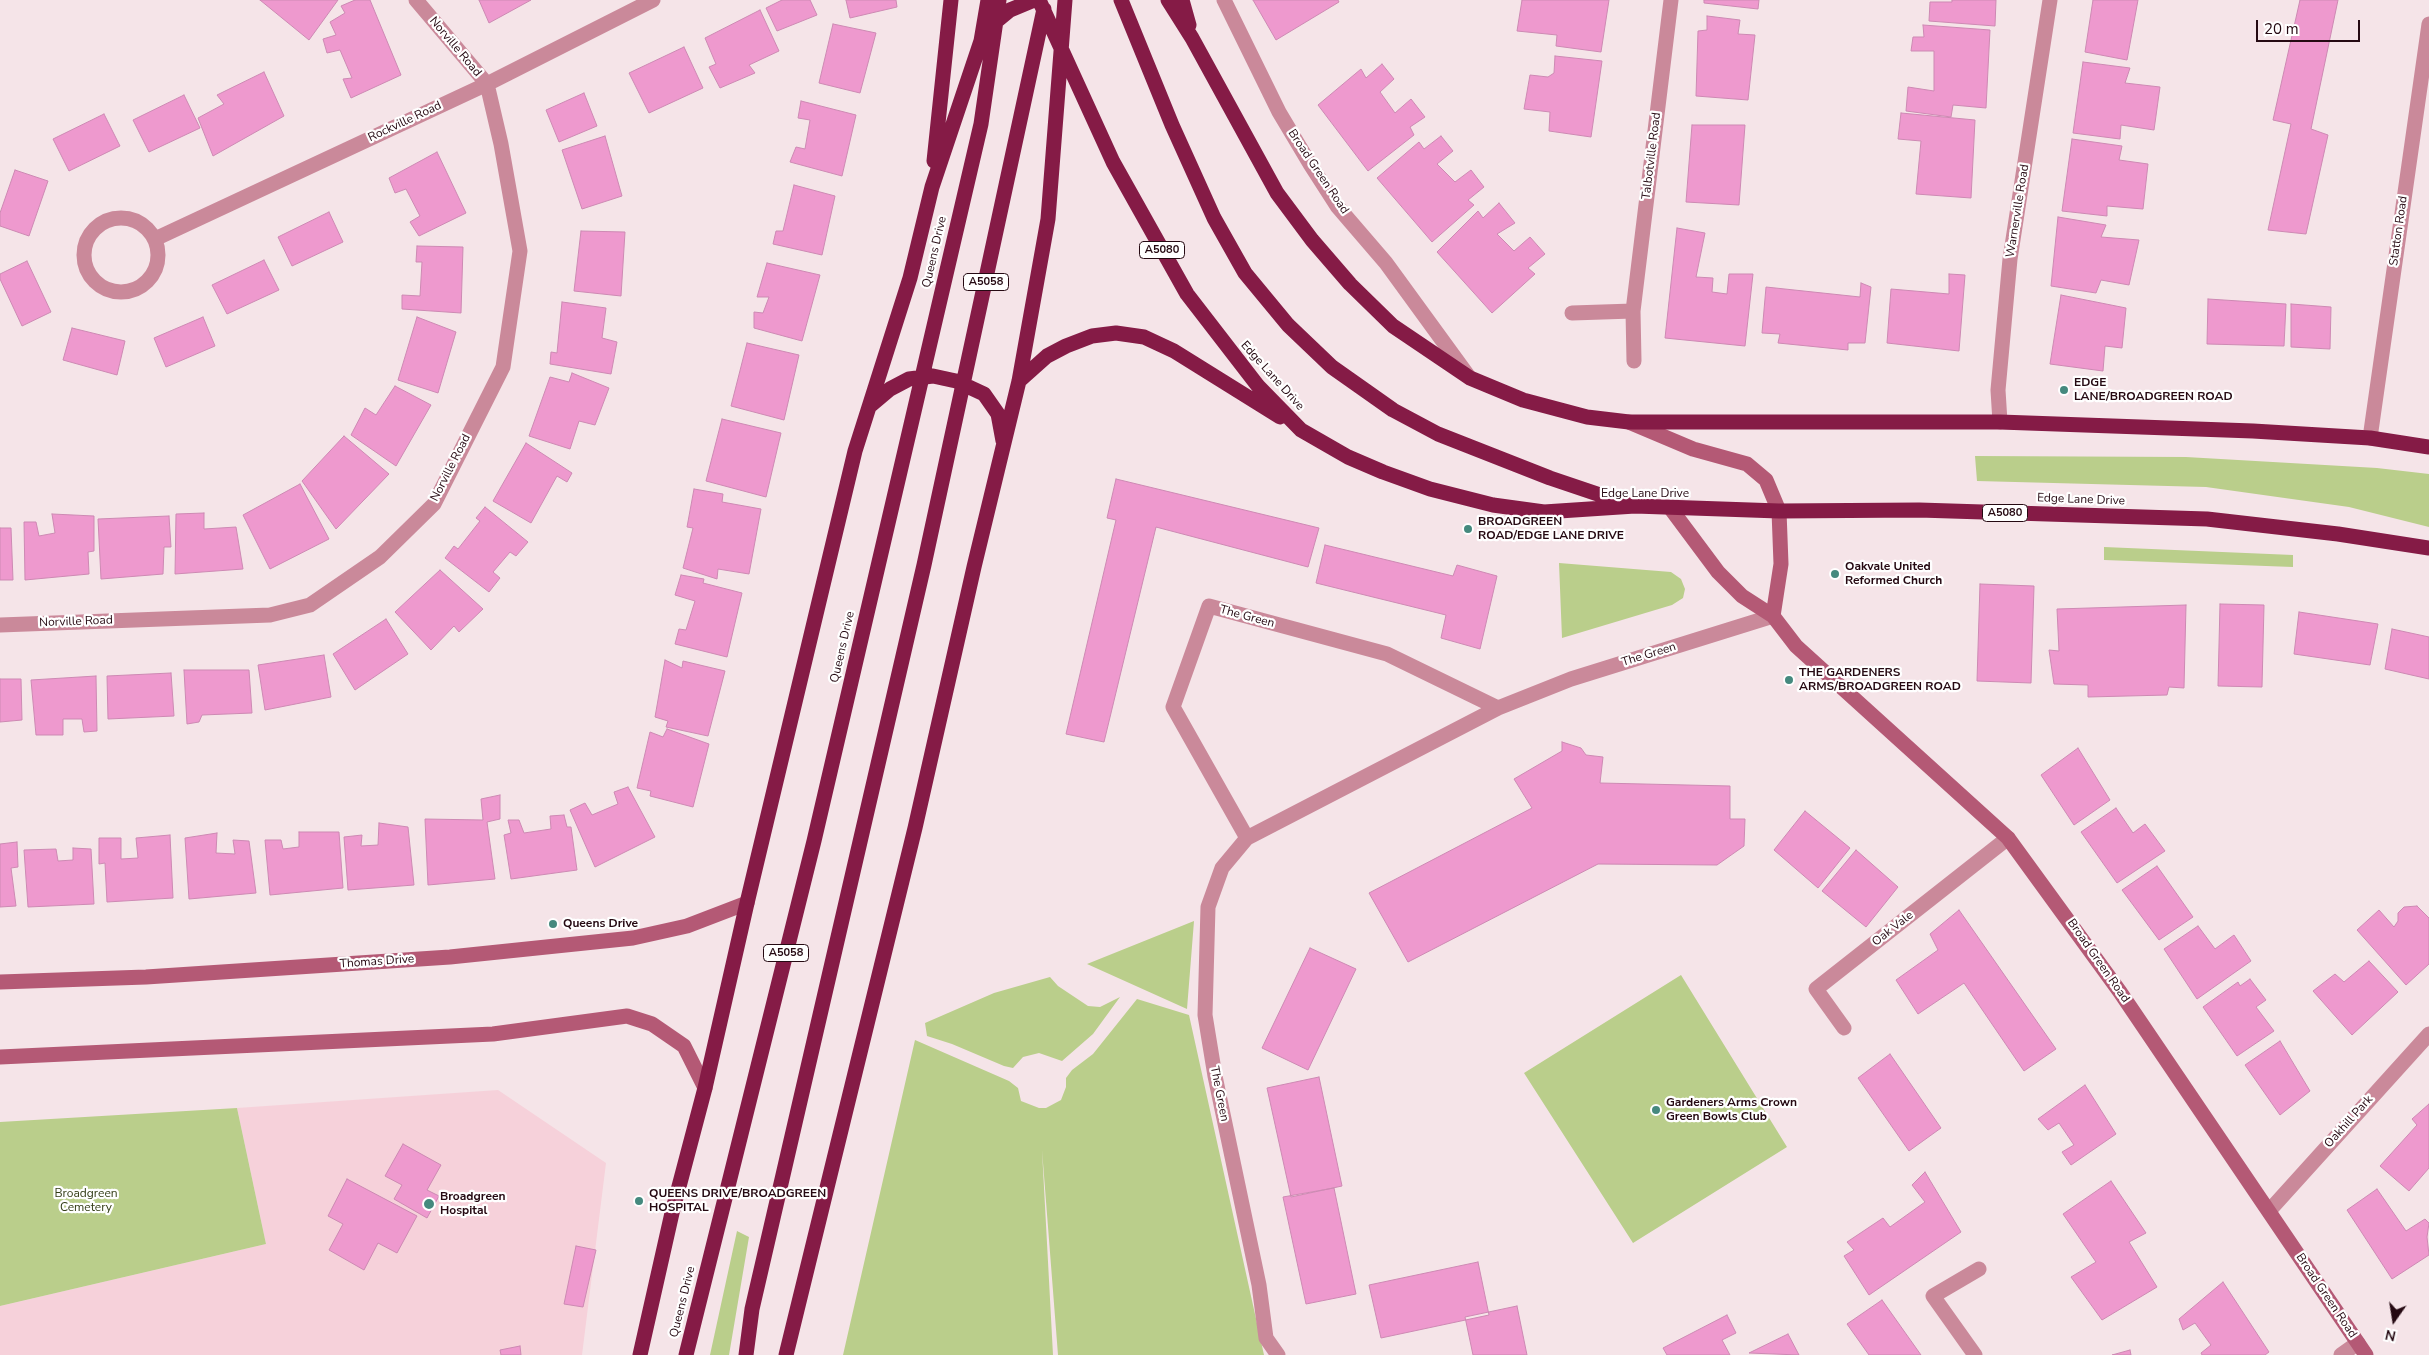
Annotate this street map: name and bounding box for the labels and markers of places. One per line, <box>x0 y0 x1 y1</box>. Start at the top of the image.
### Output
place label: EDGE LANE/BROADGREEN ROAD <box>2074 376 2233 404</box>
marker: EDGE LANE/BROADGREEN ROAD <box>2058 384 2070 396</box>
place label: BROADGREEN ROAD/EDGE LANE DRIVE <box>1478 515 1624 543</box>
marker: BROADGREEN ROAD/EDGE LANE DRIVE <box>1462 523 1474 535</box>
place label: Oakvale United Reformed Church <box>1845 560 1942 588</box>
marker: Oakvale United Reformed Church <box>1829 568 1841 580</box>
place label: THE GARDENERS ARMS/BROADGREEN ROAD <box>1799 666 1961 694</box>
marker: THE GARDENERS ARMS/BROADGREEN ROAD <box>1783 674 1795 686</box>
place label: Queens Drive <box>563 917 638 931</box>
marker: Queens Drive <box>547 918 559 930</box>
place label: Gardeners Arms Crown Green Bowls Club <box>1666 1096 1797 1124</box>
marker: Gardeners Arms Crown Green Bowls Club <box>1650 1104 1662 1116</box>
place label: QUEENS DRIVE/BROADGREEN HOSPITAL <box>649 1187 826 1215</box>
place label: Broadgreen Hospital <box>440 1190 505 1218</box>
marker: QUEENS DRIVE/BROADGREEN HOSPITAL <box>633 1195 645 1207</box>
marker: Broadgreen Hospital <box>422 1197 436 1211</box>

